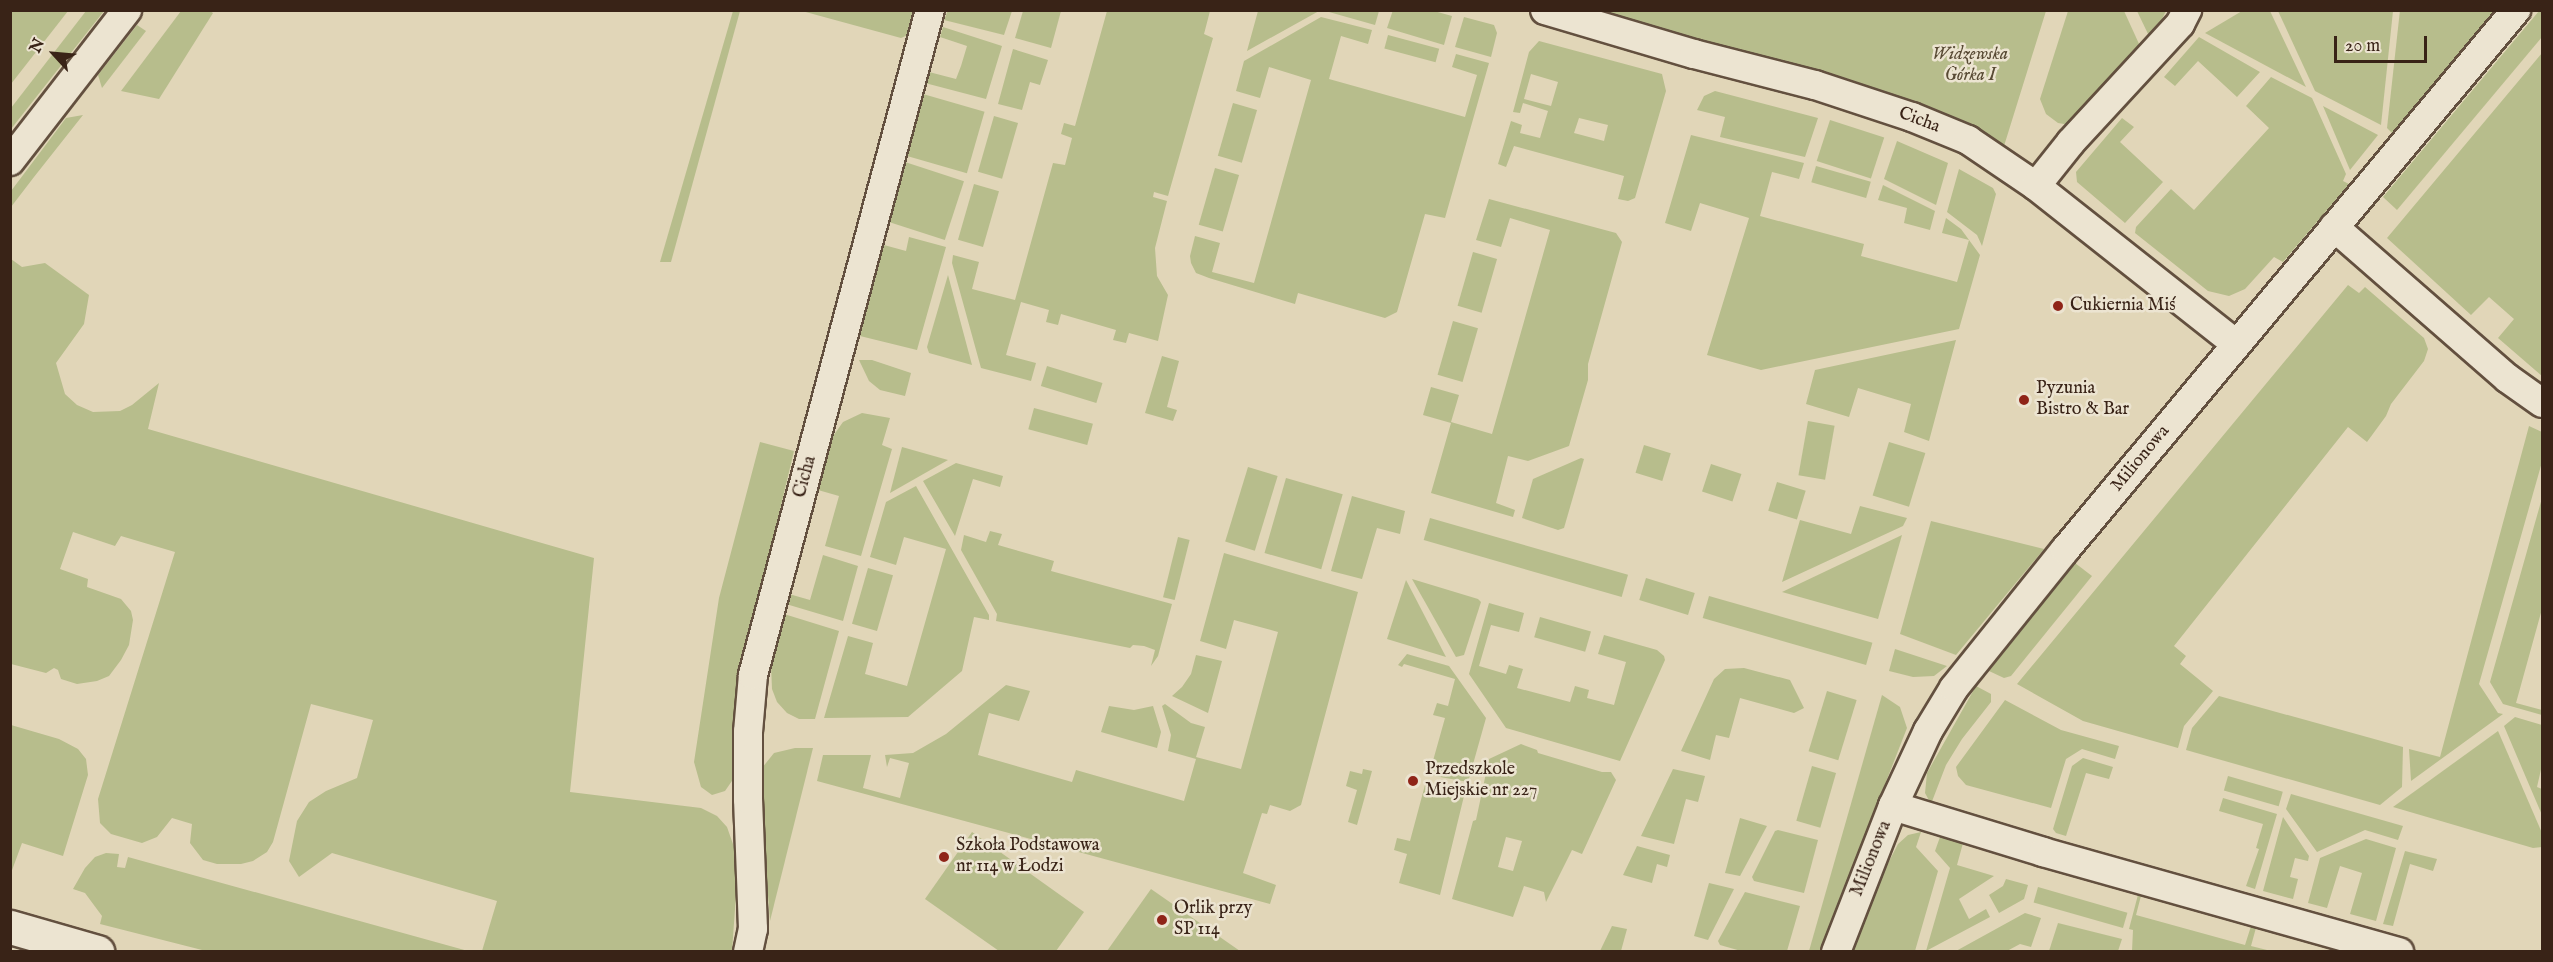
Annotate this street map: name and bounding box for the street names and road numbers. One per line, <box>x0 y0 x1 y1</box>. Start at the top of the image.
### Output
street label: Cicha <box>1895 103 1943 139</box>
street label: Milionowa <box>2107 422 2175 496</box>
street label: Cicha <box>790 454 822 500</box>
street label: Milionowa <box>1847 818 1897 900</box>

